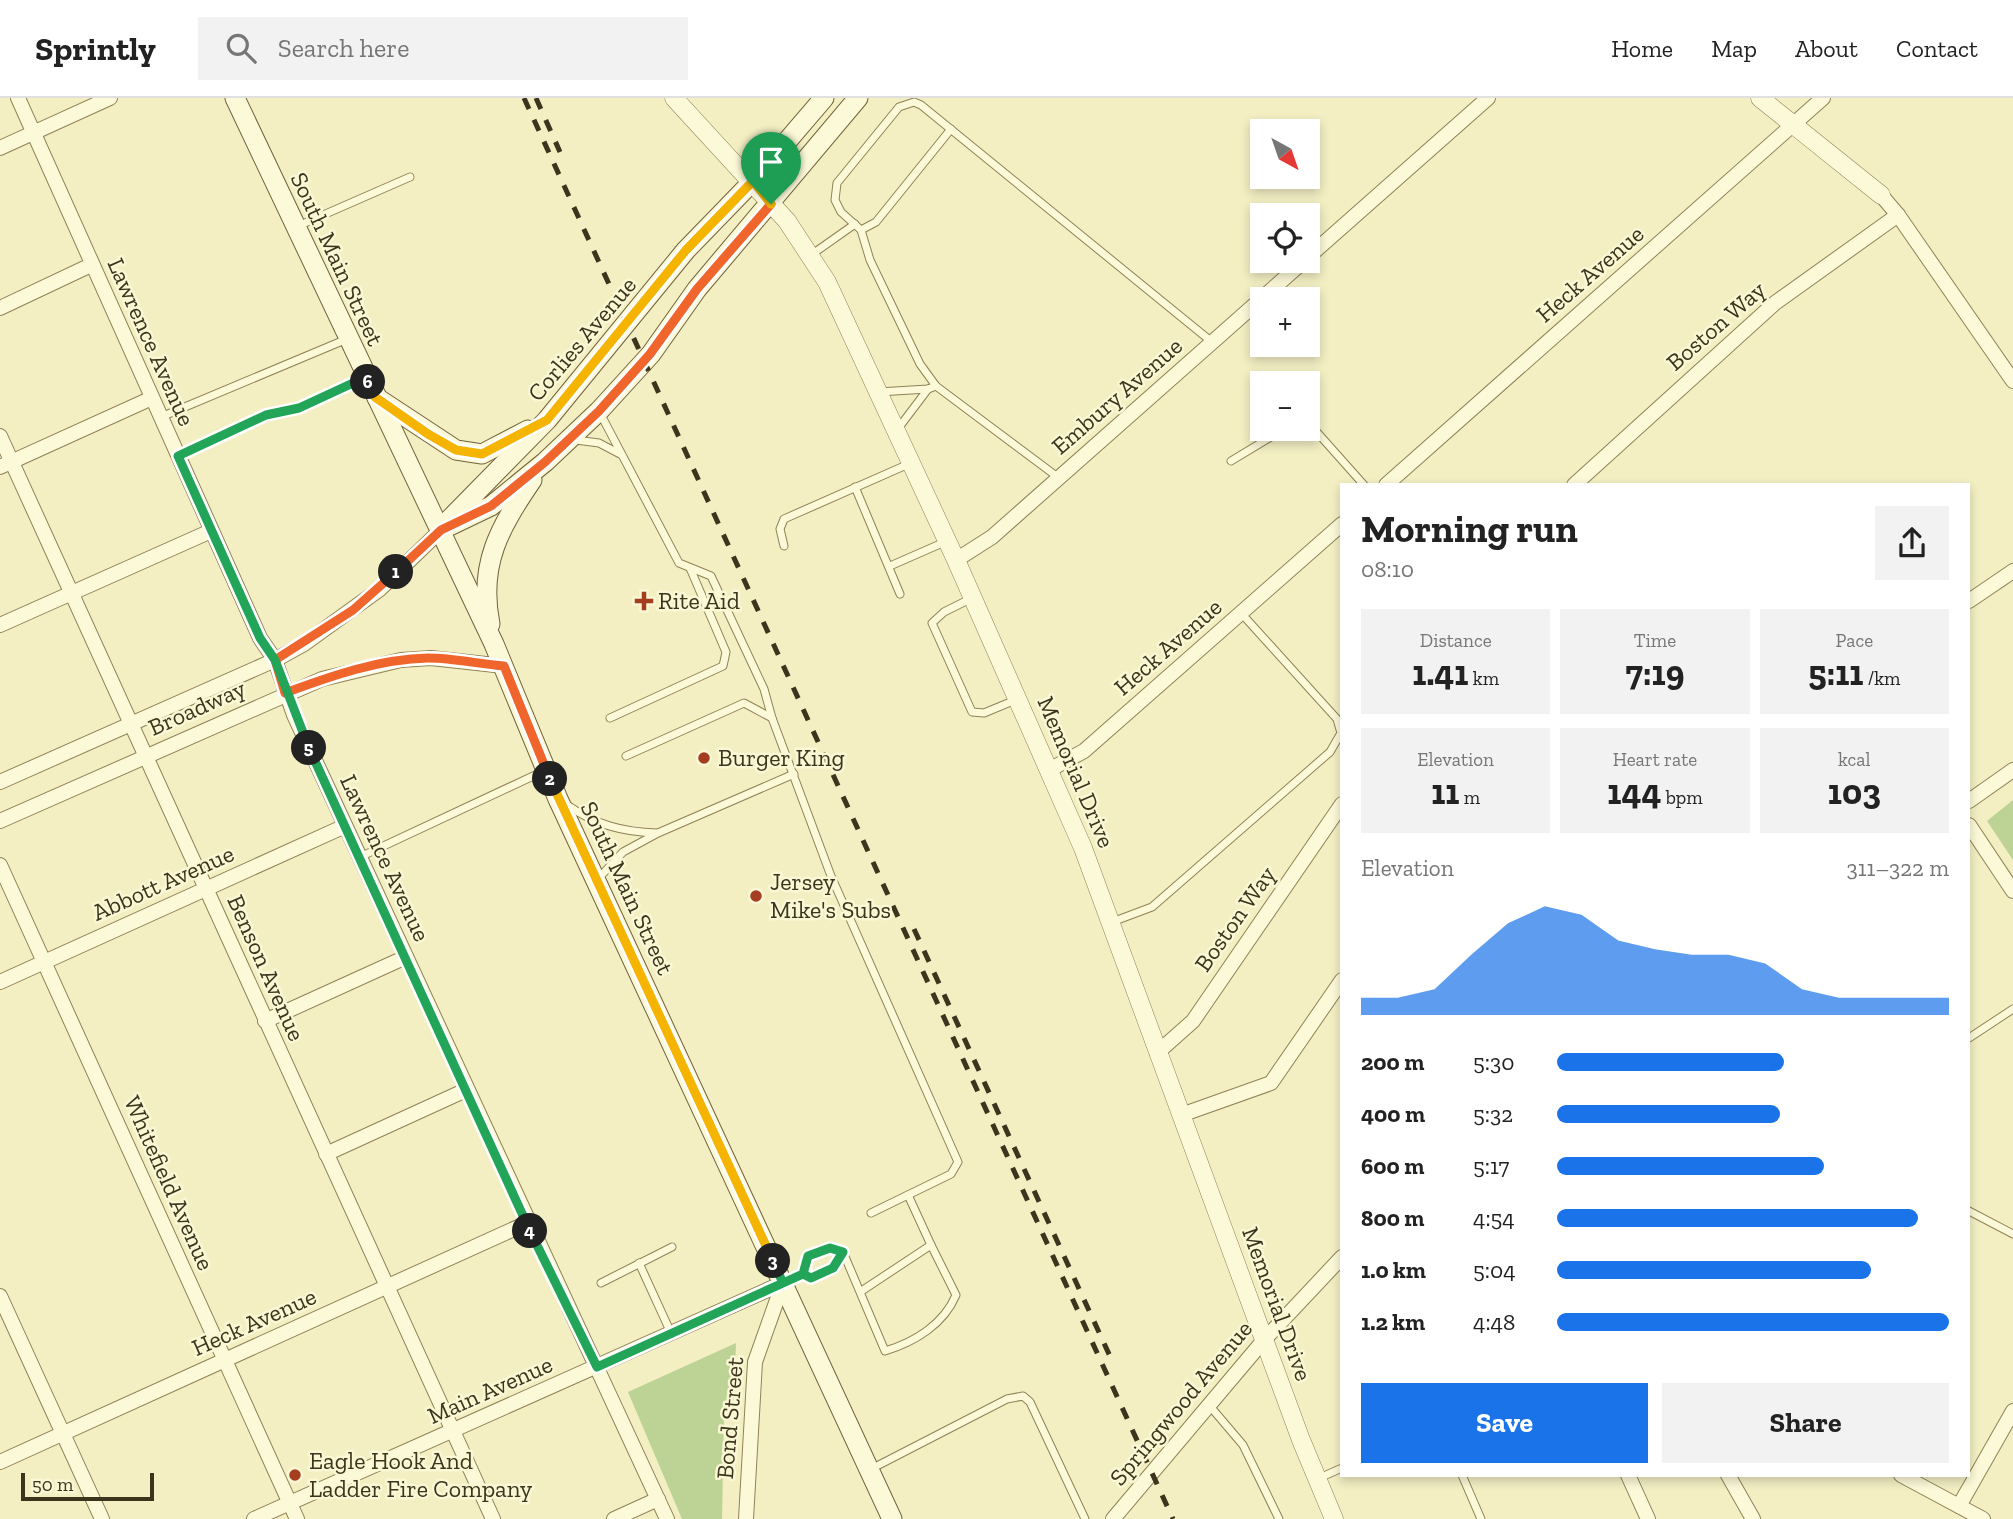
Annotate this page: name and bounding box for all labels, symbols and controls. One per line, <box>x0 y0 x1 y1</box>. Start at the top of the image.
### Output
search box <box>198 17 688 80</box>
text: Sprintly <box>35 29 156 68</box>
icon: search <box>222 29 260 67</box>
text: Search here <box>278 32 409 64</box>
text: Home <box>1611 34 1673 63</box>
text: Map <box>1711 34 1757 63</box>
text: About <box>1795 34 1858 63</box>
text: Contact <box>1896 34 1978 63</box>
north arrow <box>1250 119 1320 189</box>
map controls <box>1250 119 1320 441</box>
pin <box>741 132 801 204</box>
icon: arrive <box>752 143 790 181</box>
street label: South Main Street <box>285 168 390 350</box>
button: locate <box>1250 203 1320 273</box>
street label: Heck Avenue <box>1530 219 1649 328</box>
street label: Lawrence Avenue <box>101 253 201 430</box>
street label: Corlies Avenue <box>521 271 642 407</box>
street label: Boston Way <box>1660 274 1772 376</box>
button: + <box>1250 287 1320 357</box>
street label: Embury Avenue <box>1045 331 1188 460</box>
pin: 6 <box>350 364 386 400</box>
text: 6 <box>362 370 373 393</box>
button: − <box>1250 371 1320 441</box>
text: Morning run <box>1361 506 1578 552</box>
button: share <box>1875 506 1949 580</box>
pin: 1 <box>378 554 414 589</box>
text: 08:10 <box>1361 555 1414 583</box>
text: 1 <box>392 560 399 583</box>
place label: Rite Aid <box>658 586 740 615</box>
street label: Heck Avenue <box>1108 592 1227 701</box>
marker: Rite Aid <box>636 593 652 609</box>
text: Distance <box>1420 629 1492 652</box>
text: Time <box>1634 629 1676 652</box>
text: Pace <box>1835 629 1873 652</box>
text: 1.41 <box>1412 652 1468 694</box>
text: 7:19 <box>1626 652 1684 694</box>
text: 5:11 <box>1808 652 1863 694</box>
text: km <box>1468 667 1499 690</box>
text: /km <box>1863 667 1900 690</box>
street label: Broadway <box>144 673 251 742</box>
street label: Memorial Drive <box>1032 692 1121 852</box>
pin: 5 <box>292 730 326 766</box>
text: 5 <box>304 736 313 759</box>
place label: Burger King <box>718 743 845 772</box>
text: Elevation <box>1417 748 1494 771</box>
text: Heart rate <box>1613 748 1697 771</box>
text: kcal <box>1838 748 1871 771</box>
marker: Burger King <box>696 750 712 766</box>
pin: 2 <box>532 762 568 796</box>
text: 2 <box>544 767 555 790</box>
street label: Lawrence Avenue <box>334 770 437 946</box>
text: 11 <box>1431 771 1459 813</box>
text: 144 <box>1607 771 1661 813</box>
text: 103 <box>1828 771 1881 813</box>
text: m <box>1459 786 1480 809</box>
text: bpm <box>1661 786 1703 809</box>
street label: South Main Street <box>575 797 680 979</box>
street label: Abbott Avenue <box>87 838 238 927</box>
text: Elevation <box>1361 854 1454 882</box>
text: 311–322 m <box>1846 854 1949 882</box>
street label: Boston Way <box>1188 860 1282 977</box>
place label: Jersey Mike's Subs <box>770 867 891 924</box>
marker: Jersey Mike's Subs <box>748 888 764 904</box>
street label: Benson Avenue <box>221 890 312 1045</box>
text: 200 m <box>1361 1048 1424 1076</box>
text: 5:30 <box>1473 1048 1514 1076</box>
street label: Whitefield Avenue <box>118 1091 221 1275</box>
text: 400 m <box>1361 1100 1425 1128</box>
text: 5:32 <box>1473 1100 1513 1128</box>
text: 600 m <box>1361 1152 1424 1180</box>
text: 5:17 <box>1473 1152 1509 1180</box>
text: 800 m <box>1361 1204 1424 1232</box>
text: 4:54 <box>1473 1204 1515 1232</box>
pin: 4 <box>512 1214 548 1248</box>
text: 4 <box>524 1219 535 1242</box>
street label: Memorial Drive <box>1236 1223 1319 1385</box>
pin: 3 <box>756 1244 790 1278</box>
text: 3 <box>767 1249 778 1272</box>
text: 1.0 km <box>1361 1256 1426 1284</box>
text: 5:04 <box>1473 1256 1516 1284</box>
street label: Heck Avenue <box>187 1281 321 1362</box>
text: 1.2 km <box>1361 1308 1425 1336</box>
text: 4:48 <box>1473 1308 1515 1336</box>
street label: Springwood Avenue <box>1103 1314 1258 1491</box>
street label: Main Avenue <box>423 1349 557 1430</box>
street label: Bond Street <box>710 1356 749 1480</box>
button: Save <box>1361 1383 1648 1463</box>
button: Share <box>1662 1383 1949 1463</box>
place label: Eagle Hook And Ladder Fire Company <box>309 1446 533 1503</box>
marker: Eagle Hook And Ladder Fire Company <box>287 1467 303 1483</box>
scale bar <box>21 1470 154 1502</box>
text: 50 m <box>32 1473 73 1496</box>

